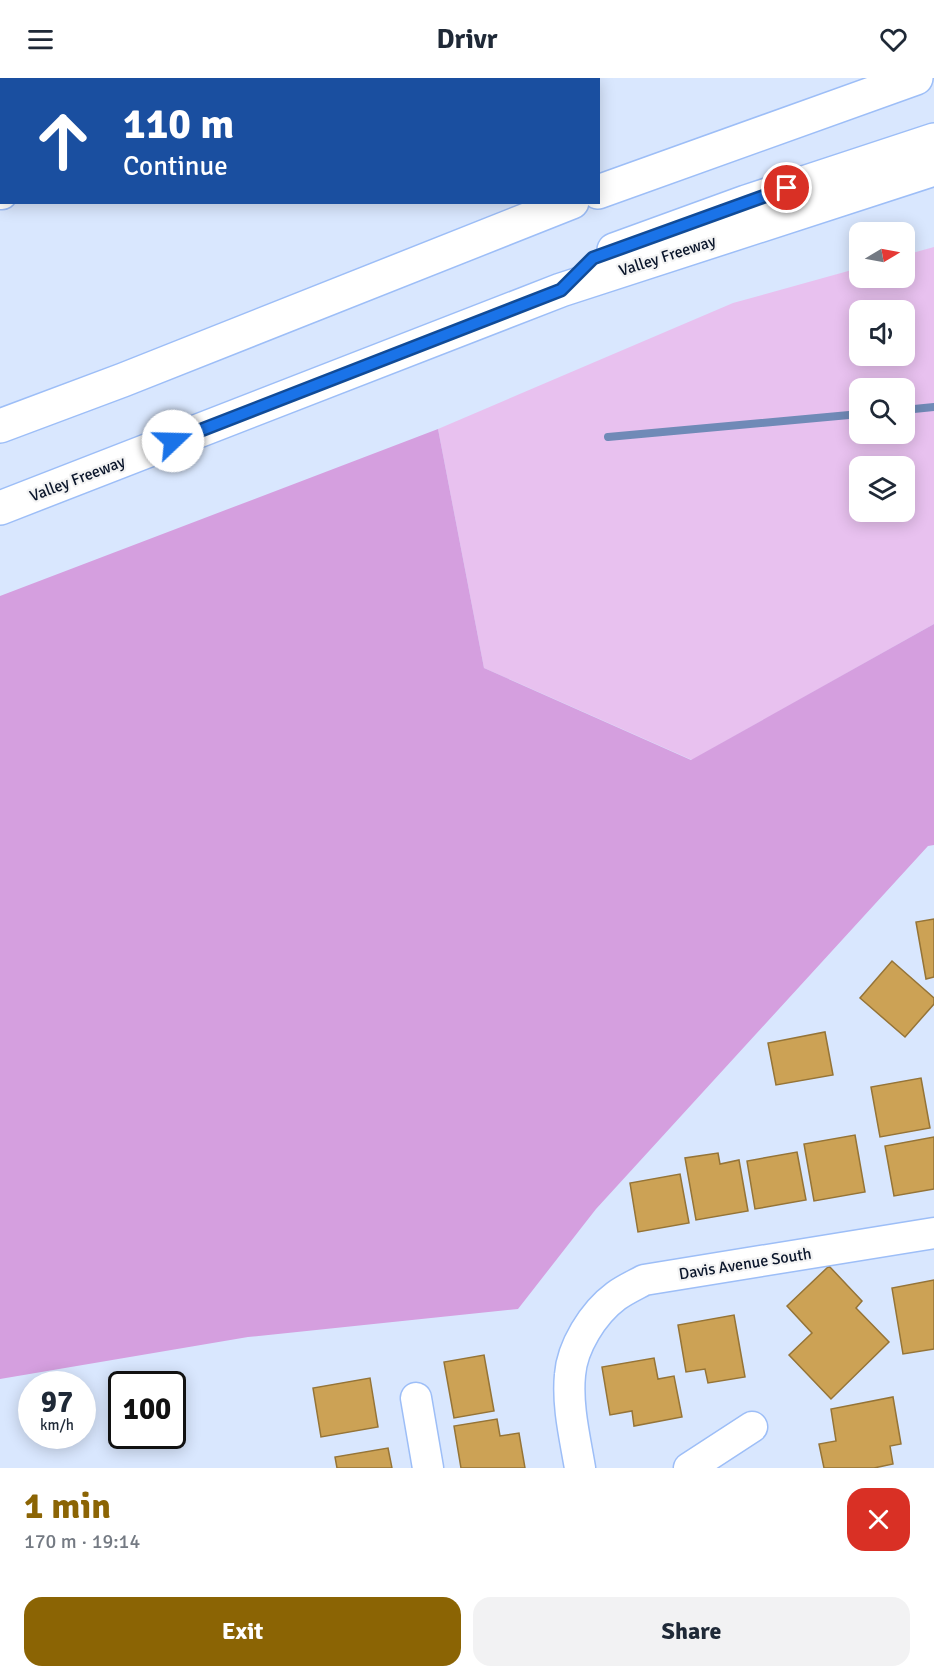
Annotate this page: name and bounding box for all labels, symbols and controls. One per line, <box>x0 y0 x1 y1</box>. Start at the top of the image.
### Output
icon: menu <box>24 23 57 56</box>
text: Drivr <box>437 23 497 56</box>
icon: heart <box>877 23 910 56</box>
text: 110 m <box>123 99 234 150</box>
icon: ahead <box>24 102 102 180</box>
text: Continue <box>123 150 228 183</box>
pin <box>761 162 812 213</box>
icon: arrive <box>770 171 803 204</box>
north arrow <box>849 222 915 288</box>
map controls <box>849 222 915 522</box>
street label: Valley Freeway <box>616 231 719 281</box>
button: sound <box>849 300 915 366</box>
button: search <box>849 378 915 444</box>
position arrow <box>141 409 205 473</box>
street label: Valley Freeway <box>27 451 128 506</box>
button: layers <box>849 456 915 522</box>
street label: Davis Avenue South <box>677 1244 813 1284</box>
speed limit sign: 100 <box>108 1371 186 1449</box>
text: 97 <box>41 1384 73 1421</box>
text: km/h <box>40 1416 74 1434</box>
text: 1 min <box>24 1484 111 1529</box>
button: close <box>847 1488 910 1551</box>
text: 170 m · 19:14 <box>24 1529 140 1554</box>
button: Exit <box>24 1597 461 1666</box>
button: Share <box>473 1597 910 1666</box>

